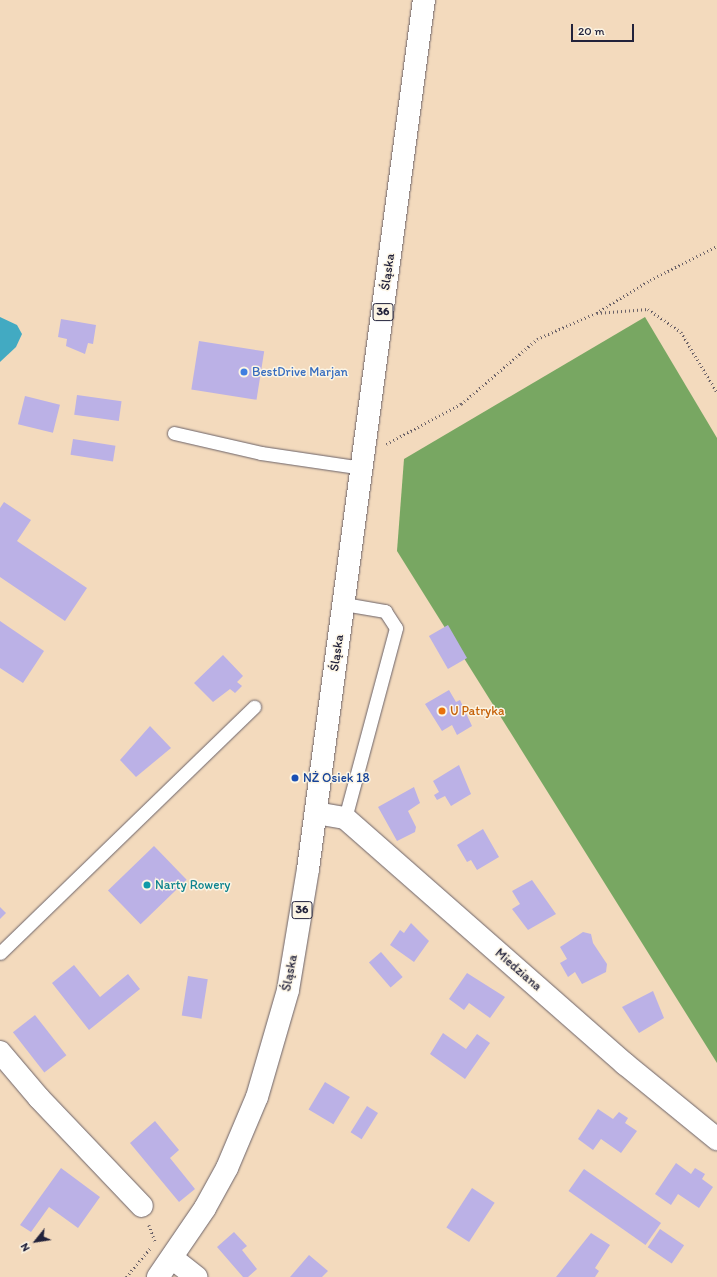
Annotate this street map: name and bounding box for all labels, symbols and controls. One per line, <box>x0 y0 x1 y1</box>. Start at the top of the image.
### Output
scale bar <box>573 16 636 42</box>
text: 20 m <box>578 24 605 38</box>
street label: Śląska <box>378 253 398 291</box>
road number: 36 <box>372 302 394 322</box>
place label: BestDrive Marjan <box>252 364 348 380</box>
marker: BestDrive Marjan <box>239 367 249 377</box>
street label: Śląska <box>327 634 347 672</box>
place label: U Patryka <box>450 703 504 719</box>
marker: U Patryka <box>437 706 447 716</box>
place label: NŻ Osiek 18 <box>303 770 370 786</box>
marker: NŻ Osiek 18 <box>290 773 300 783</box>
place label: Narty Rowery <box>155 877 230 893</box>
marker: Narty Rowery <box>142 880 152 890</box>
road number: 36 <box>291 900 313 920</box>
street label: Miedziana <box>492 946 544 994</box>
street label: Śląska <box>279 953 301 993</box>
north arrow <box>16 1221 56 1261</box>
text: N <box>18 1241 33 1254</box>

